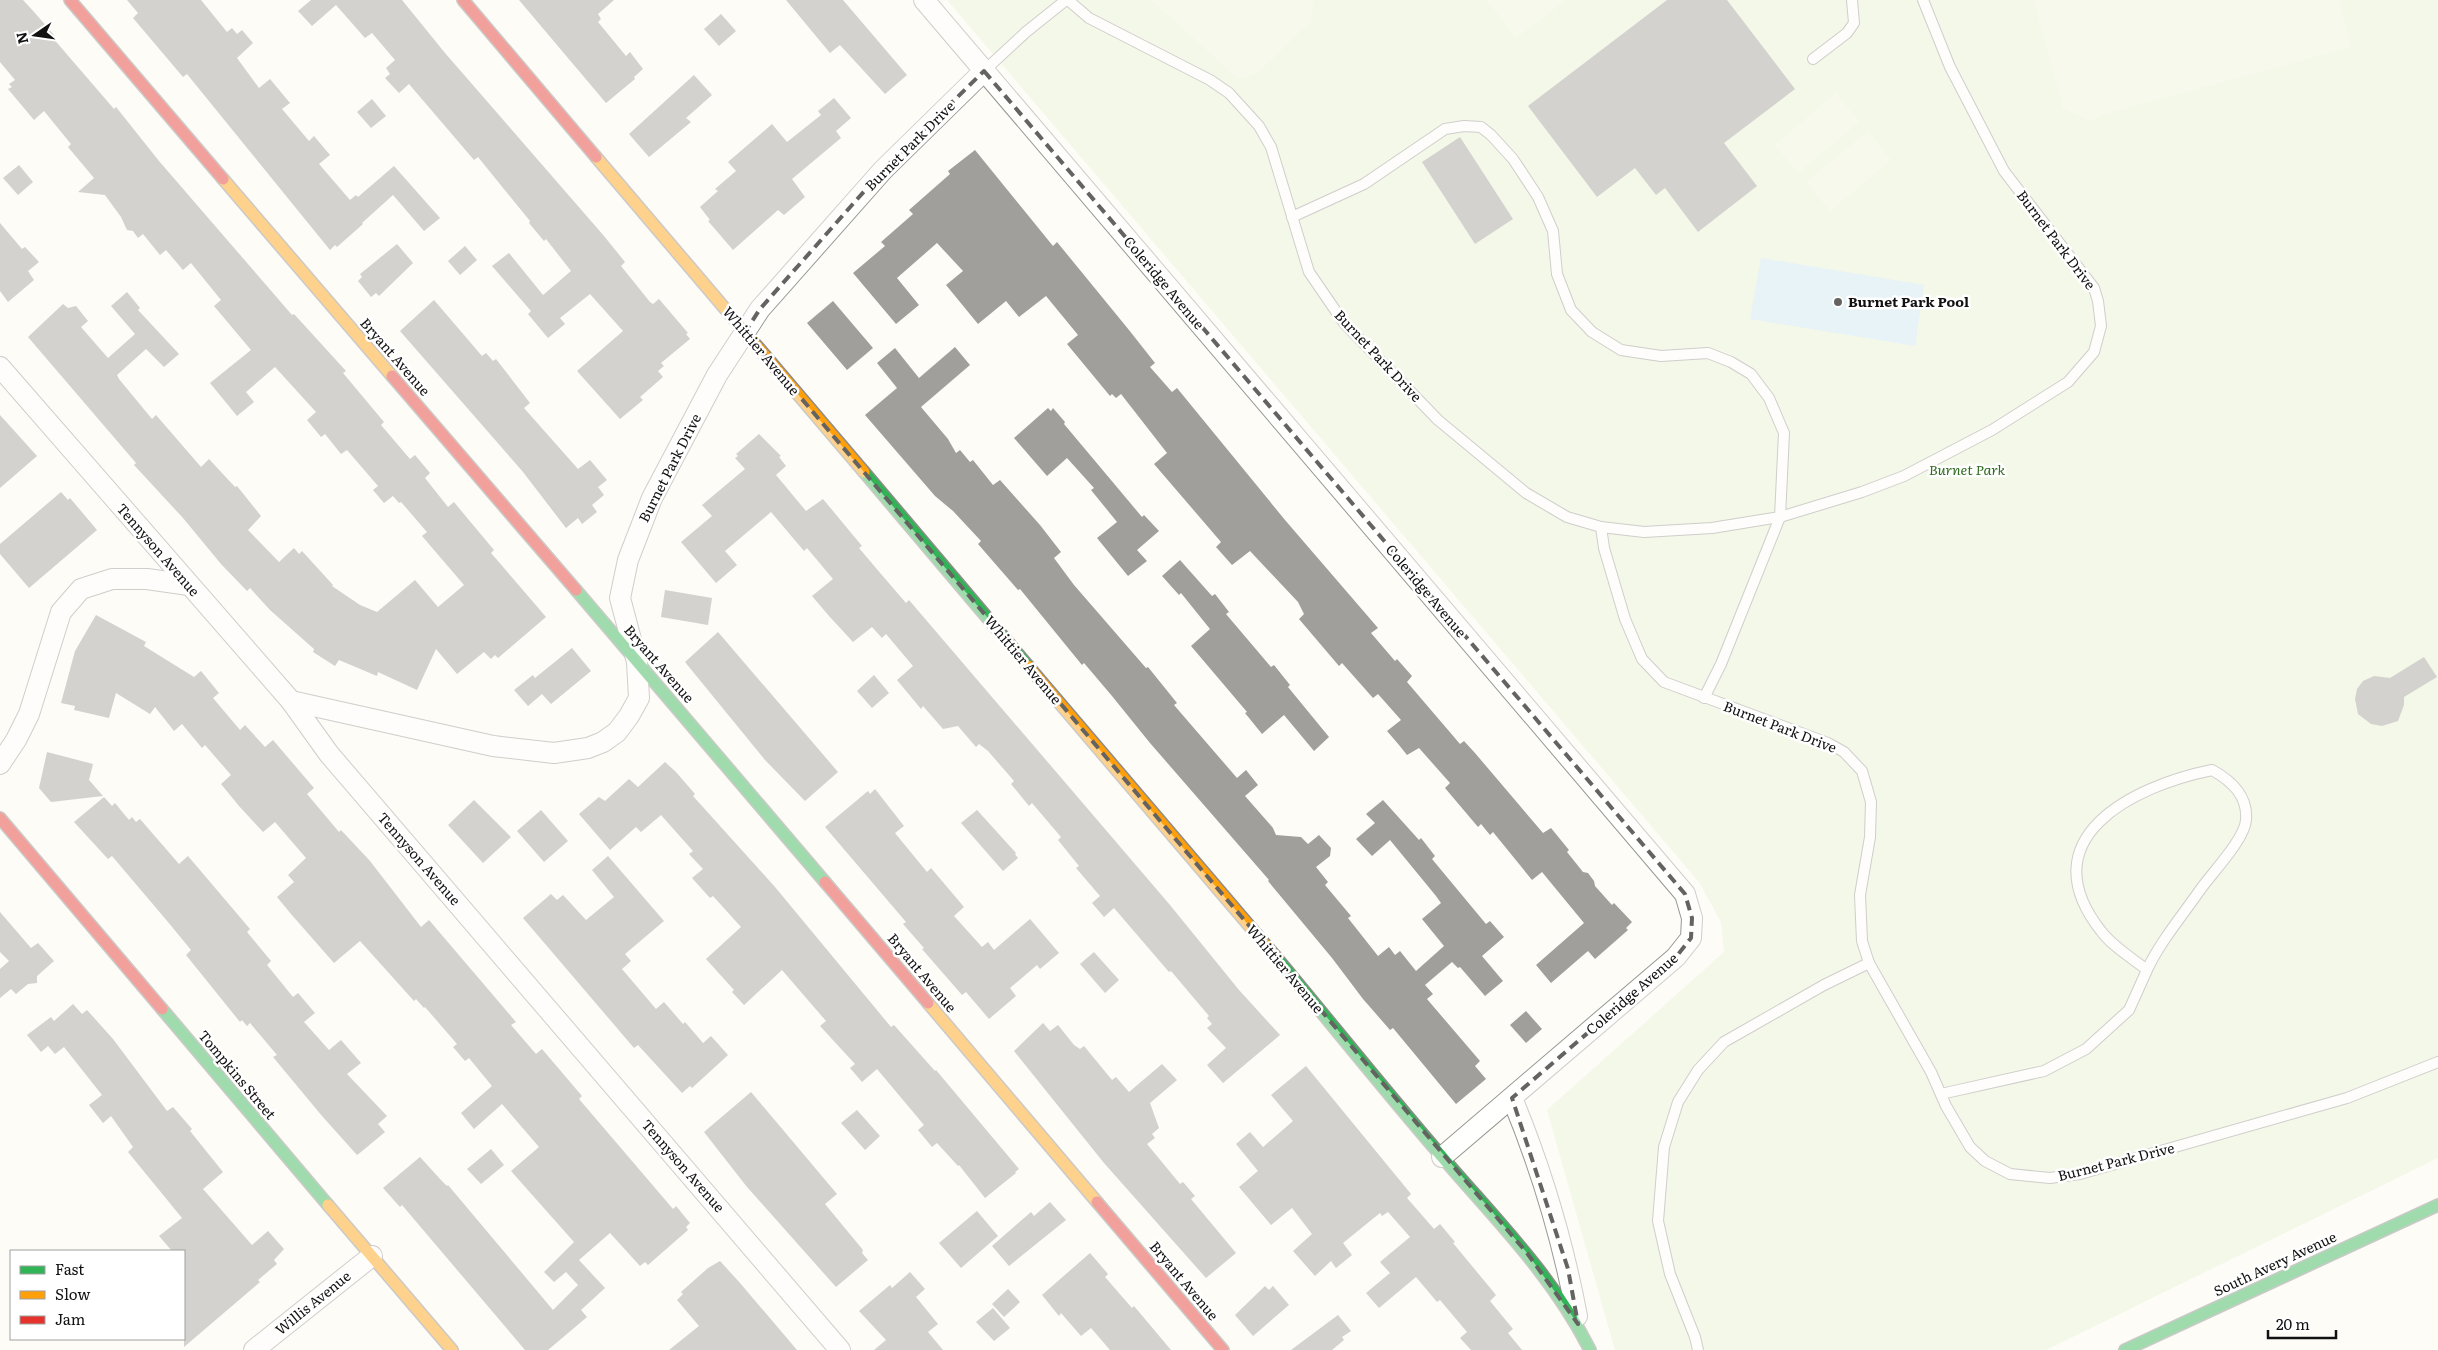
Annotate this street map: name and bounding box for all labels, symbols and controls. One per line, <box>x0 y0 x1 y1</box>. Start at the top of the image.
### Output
north arrow <box>10 10 60 60</box>
text: N <box>10 30 32 46</box>
street label: Burnet Park Drive <box>860 96 959 195</box>
street label: Burnet Park Drive <box>2013 186 2101 293</box>
street label: Coleridge Avenue <box>1120 231 1210 333</box>
place label: Burnet Park Pool <box>1848 291 1969 311</box>
marker: Burnet Park Pool <box>1832 296 1844 308</box>
street label: Whittier Avenue <box>719 302 805 399</box>
street label: Burnet Park Drive <box>1331 305 1427 406</box>
street label: Bryant Avenue <box>356 313 435 400</box>
street label: Burnet Park Drive <box>633 410 705 525</box>
park label: Burnet Park <box>1929 459 2005 479</box>
street label: Tennyson Avenue <box>113 498 205 600</box>
street label: Coleridge Avenue <box>1382 539 1472 641</box>
street label: Whittier Avenue <box>981 611 1067 708</box>
street label: Bryant Avenue <box>620 620 699 707</box>
street label: Burnet Park Drive <box>1721 695 1840 757</box>
street label: Tennyson Avenue <box>374 807 466 909</box>
street label: Whittier Avenue <box>1243 920 1329 1017</box>
street label: Bryant Avenue <box>884 929 962 1016</box>
street label: Coleridge Avenue <box>1581 948 1682 1039</box>
street label: Tompkins Street <box>194 1025 281 1123</box>
street label: Tennyson Avenue <box>638 1114 730 1216</box>
street label: Burnet Park Drive <box>2055 1137 2176 1185</box>
street label: South Avery Avenue <box>2210 1226 2339 1300</box>
street label: Bryant Avenue <box>1146 1237 1224 1324</box>
legend <box>10 1250 185 1340</box>
text: Fast <box>55 1257 84 1280</box>
street label: Willis Avenue <box>270 1266 354 1339</box>
text: Slow <box>55 1282 90 1305</box>
text: Jam <box>55 1307 86 1330</box>
scale bar <box>2268 1308 2336 1340</box>
text: 20 m <box>2276 1312 2310 1335</box>

